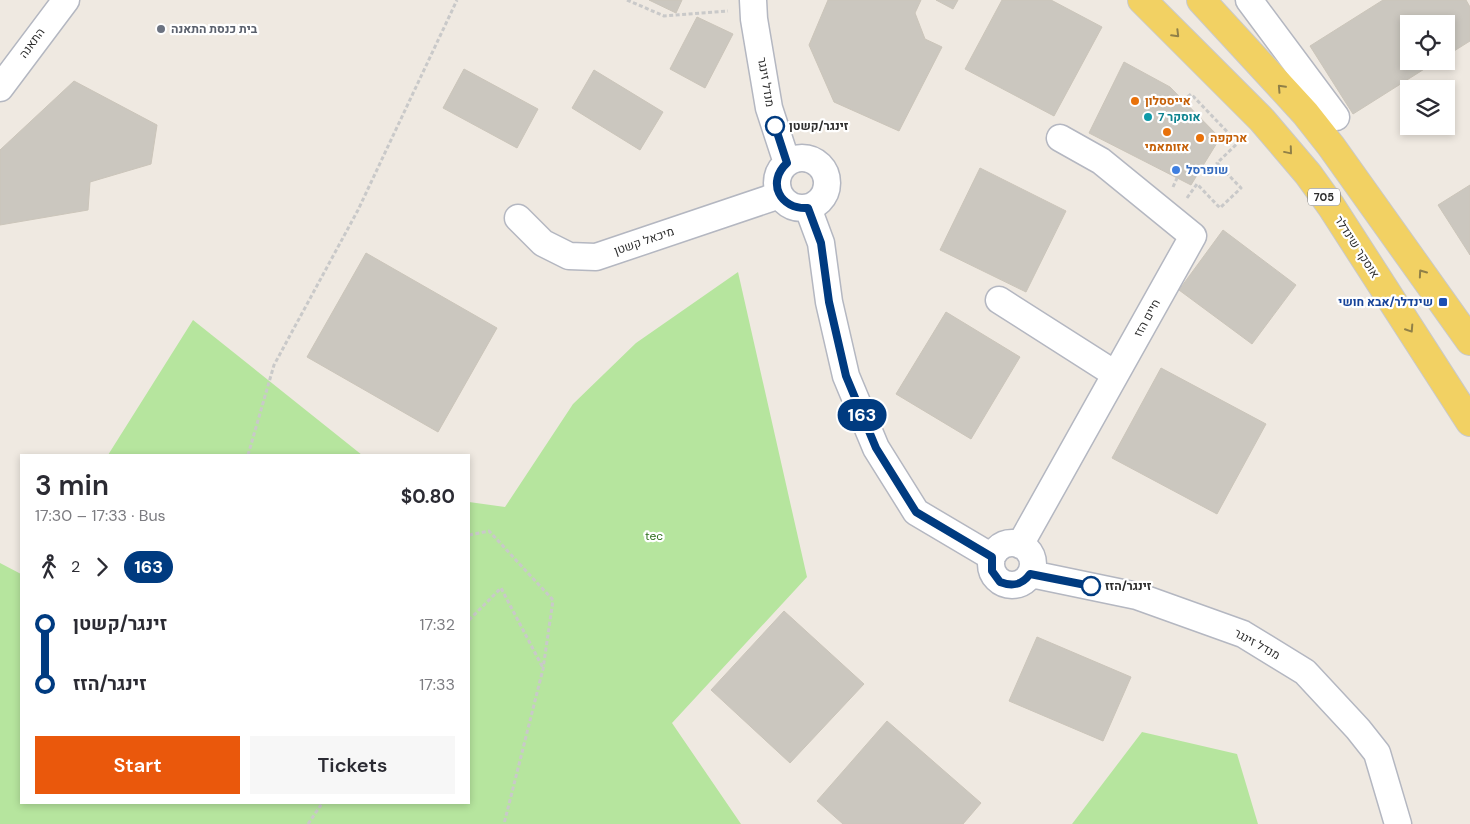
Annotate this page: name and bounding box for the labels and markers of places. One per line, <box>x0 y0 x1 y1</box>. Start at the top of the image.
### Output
place label: בית כנסת התאנה <box>171 21 258 37</box>
marker: בית כנסת התאנה <box>155 23 167 35</box>
place label: אייססלון <box>1145 93 1191 109</box>
marker: אייססלון <box>1129 95 1141 107</box>
place label: אוסקר 7 <box>1158 109 1201 125</box>
marker: אוסקר 7 <box>1142 111 1154 123</box>
marker: זינגר/קשטן <box>765 116 785 136</box>
place label: זינגר/קשטן <box>789 118 849 134</box>
marker: אזומאמי <box>1161 126 1173 138</box>
place label: ארקפה <box>1210 130 1247 146</box>
marker: ארקפה <box>1194 132 1206 144</box>
place label: אזומאמי <box>1145 139 1189 155</box>
place label: שופרסל <box>1186 162 1228 178</box>
marker: שופרסל <box>1170 164 1182 176</box>
place label: שינדלר/אבא חושי <box>1338 294 1433 310</box>
marker: שינדלר/אבא חושי <box>1437 296 1449 308</box>
marker: זינגר/הזז <box>1081 576 1101 596</box>
place label: זינגר/הזז <box>1105 578 1152 594</box>

